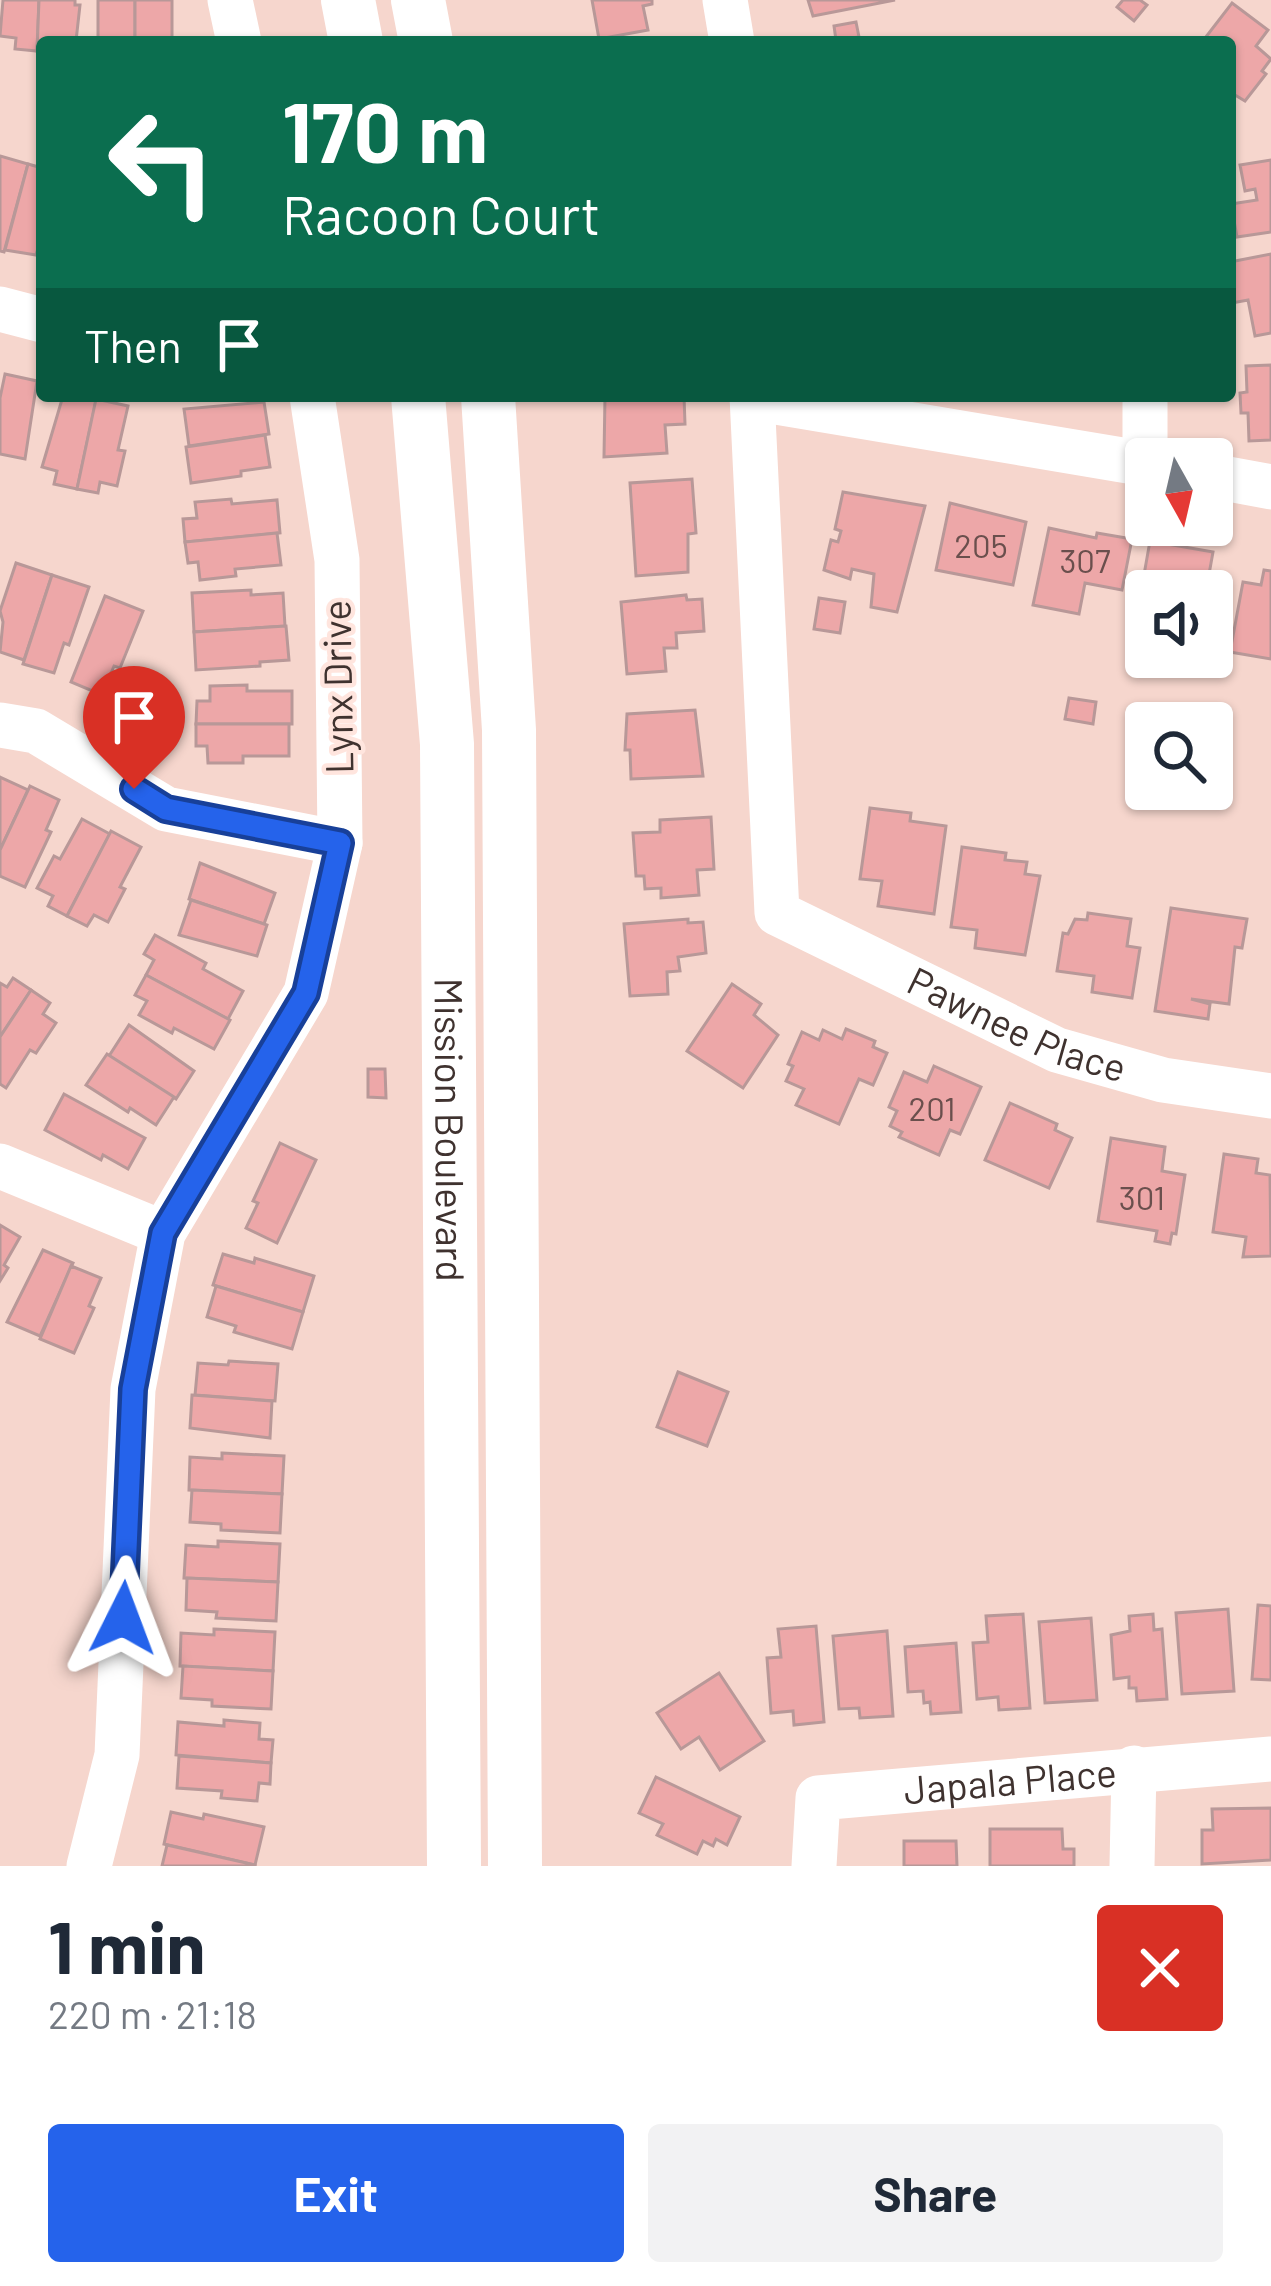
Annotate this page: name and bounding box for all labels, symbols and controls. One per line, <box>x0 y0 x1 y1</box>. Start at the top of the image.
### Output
text: 170 m <box>282 79 488 180</box>
icon: left <box>84 84 240 240</box>
text: Racoon Court <box>282 181 601 246</box>
icon: arrive <box>206 312 272 378</box>
text: Then <box>84 318 182 372</box>
north arrow <box>1125 438 1233 546</box>
map controls <box>1125 438 1233 810</box>
house number: 205 <box>954 525 1008 565</box>
house number: 307 <box>1059 540 1111 580</box>
button: sound <box>1125 570 1233 678</box>
street label: Lynx Drive <box>311 600 362 774</box>
pin <box>83 666 185 789</box>
icon: arrive <box>101 684 167 750</box>
button: search <box>1125 702 1233 810</box>
street label: Pawnee Place <box>901 956 1132 1090</box>
street label: Mission Boulevard <box>426 978 475 1282</box>
house number: 201 <box>909 1088 955 1128</box>
house number: 301 <box>1119 1177 1165 1217</box>
position arrow <box>60 1555 186 1681</box>
street label: Japala Place <box>902 1747 1118 1813</box>
text: 1 min <box>48 1902 206 1988</box>
button: close <box>1097 1905 1223 2031</box>
text: 220 m · 21:18 <box>48 1990 257 2037</box>
button: Exit <box>48 2124 624 2262</box>
button: Share <box>648 2124 1223 2262</box>

